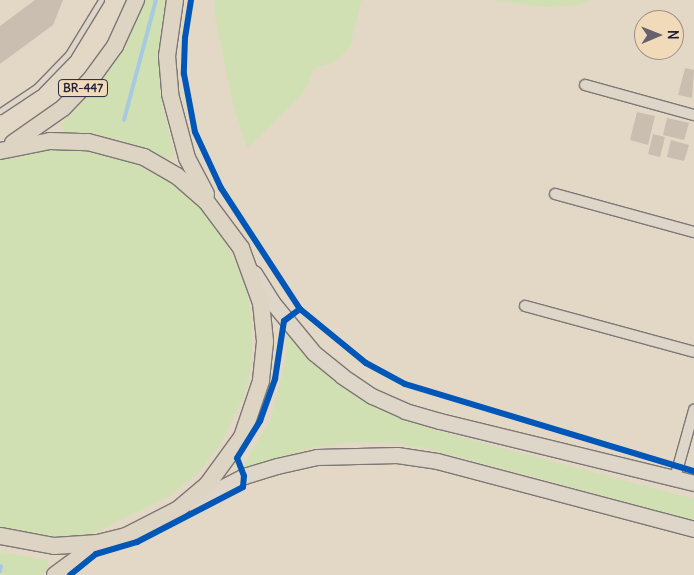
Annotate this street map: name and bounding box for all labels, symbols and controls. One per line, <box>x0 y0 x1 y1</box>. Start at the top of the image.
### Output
north arrow <box>634 10 684 60</box>
text: N <box>664 30 682 40</box>
road number: BR-447 <box>57 78 109 98</box>

